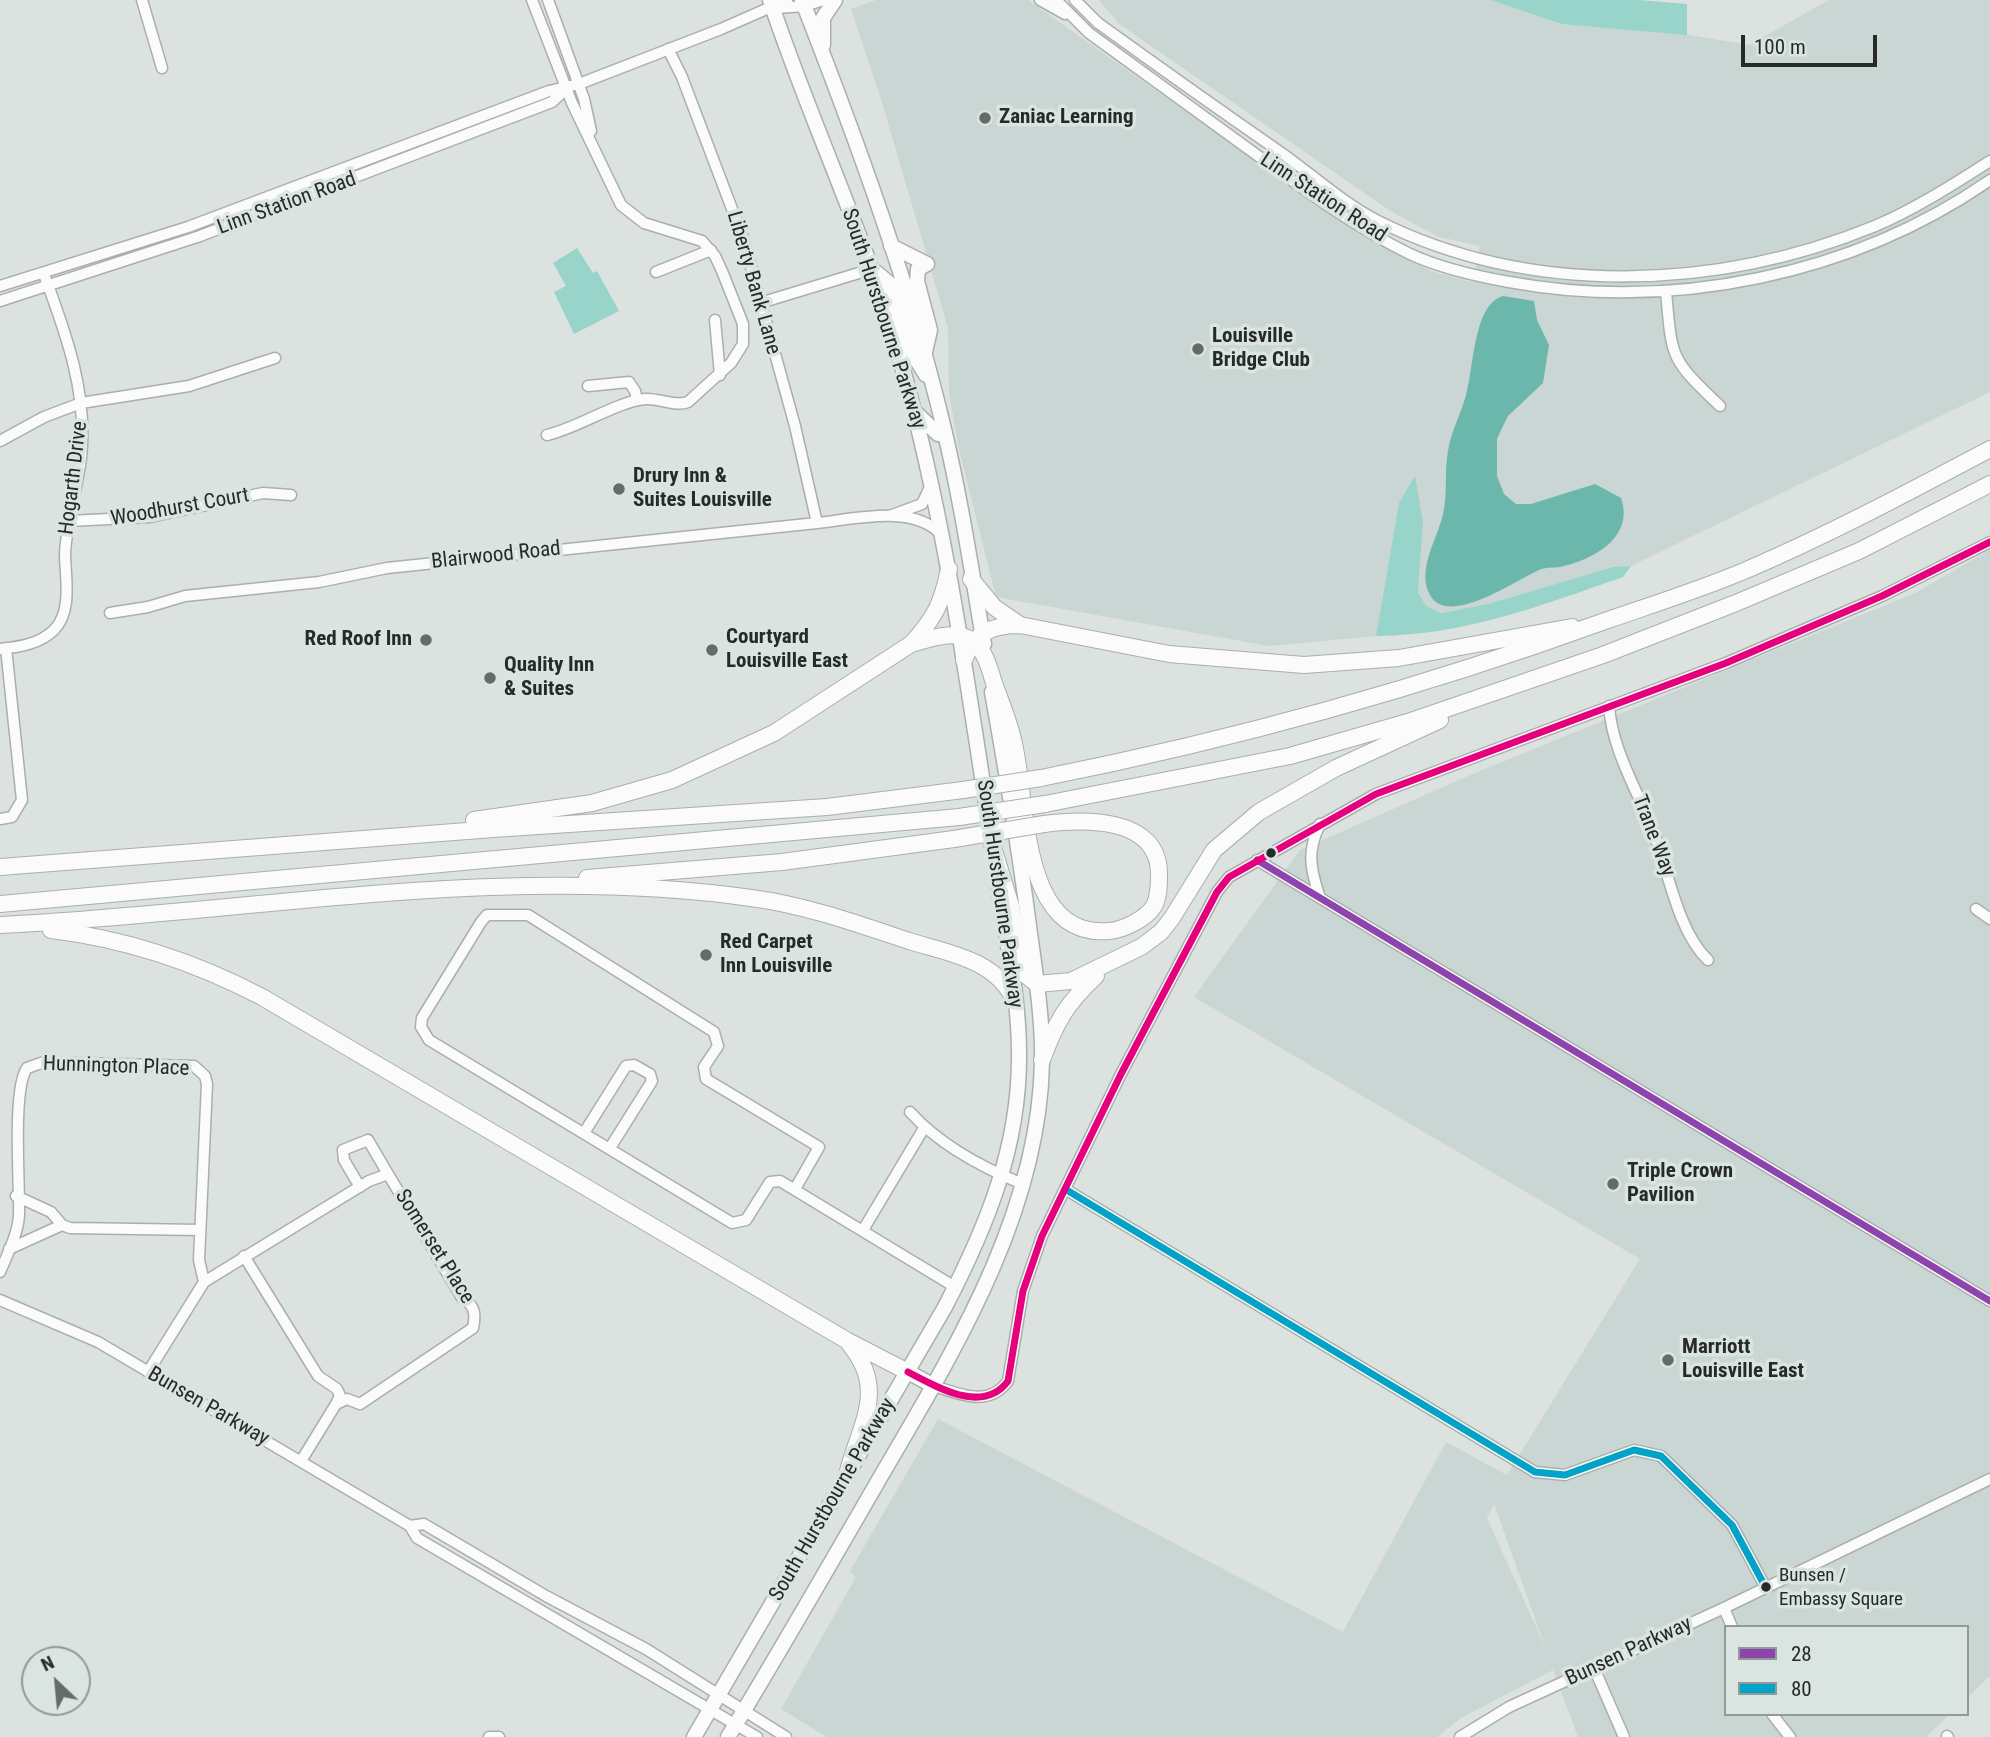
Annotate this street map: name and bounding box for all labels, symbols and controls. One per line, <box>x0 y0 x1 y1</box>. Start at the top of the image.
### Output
scale bar <box>1745 21 1882 65</box>
text: 100 m <box>1754 35 1806 59</box>
place label: Zaniac Learning <box>999 105 1134 131</box>
marker: Zaniac Learning <box>977 110 993 126</box>
street label: Linn Station Road <box>1255 148 1391 248</box>
street label: Linn Station Road <box>214 167 360 241</box>
street label: South Hurstbourne Parkway <box>835 206 931 432</box>
street label: Liberty Bank Lane <box>721 209 785 357</box>
place label: Louisville Bridge Club <box>1212 324 1310 374</box>
marker: Louisville Bridge Club <box>1190 341 1206 357</box>
street label: Hogarth Drive <box>55 420 93 536</box>
place label: Drury Inn & Suites Louisville <box>633 464 772 514</box>
marker: Drury Inn & Suites Louisville <box>611 481 627 497</box>
street label: Woodhurst Court <box>109 483 251 533</box>
street label: Blairwood Road <box>430 537 562 575</box>
place label: Courtyard Louisville East <box>726 625 848 675</box>
place label: Red Roof Inn <box>305 627 412 653</box>
marker: Red Roof Inn <box>418 632 434 648</box>
marker: Courtyard Louisville East <box>704 642 720 658</box>
place label: Quality Inn & Suites <box>504 653 594 703</box>
marker: Quality Inn & Suites <box>482 670 498 686</box>
street label: South Hurstbourne Parkway <box>971 778 1027 1010</box>
street label: Trane Way <box>1626 792 1680 880</box>
unlabelled marker <box>1264 846 1278 860</box>
place label: Red Carpet Inn Louisville <box>720 930 832 980</box>
marker: Red Carpet Inn Louisville <box>698 947 714 963</box>
street label: Hunnington Place <box>42 1052 190 1082</box>
place label: Triple Crown Pavilion <box>1627 1159 1733 1209</box>
marker: Triple Crown Pavilion <box>1605 1176 1621 1192</box>
street label: Somerset Place <box>389 1185 479 1309</box>
place label: Marriott Louisville East <box>1682 1335 1804 1385</box>
marker: Marriott Louisville East <box>1660 1352 1676 1368</box>
street label: Bunsen Parkway <box>143 1362 273 1452</box>
street label: South Hurstbourne Parkway <box>765 1394 901 1606</box>
place label: Bunsen / Embassy Square <box>1779 1565 1903 1609</box>
marker: Bunsen / Embassy Square <box>1759 1580 1773 1594</box>
street label: Bunsen Parkway <box>1562 1612 1696 1692</box>
legend <box>1724 1625 1969 1716</box>
text: 28 <box>1791 1642 1812 1666</box>
north arrow <box>21 1646 91 1716</box>
text: N <box>37 1651 58 1676</box>
text: 80 <box>1791 1677 1812 1701</box>

